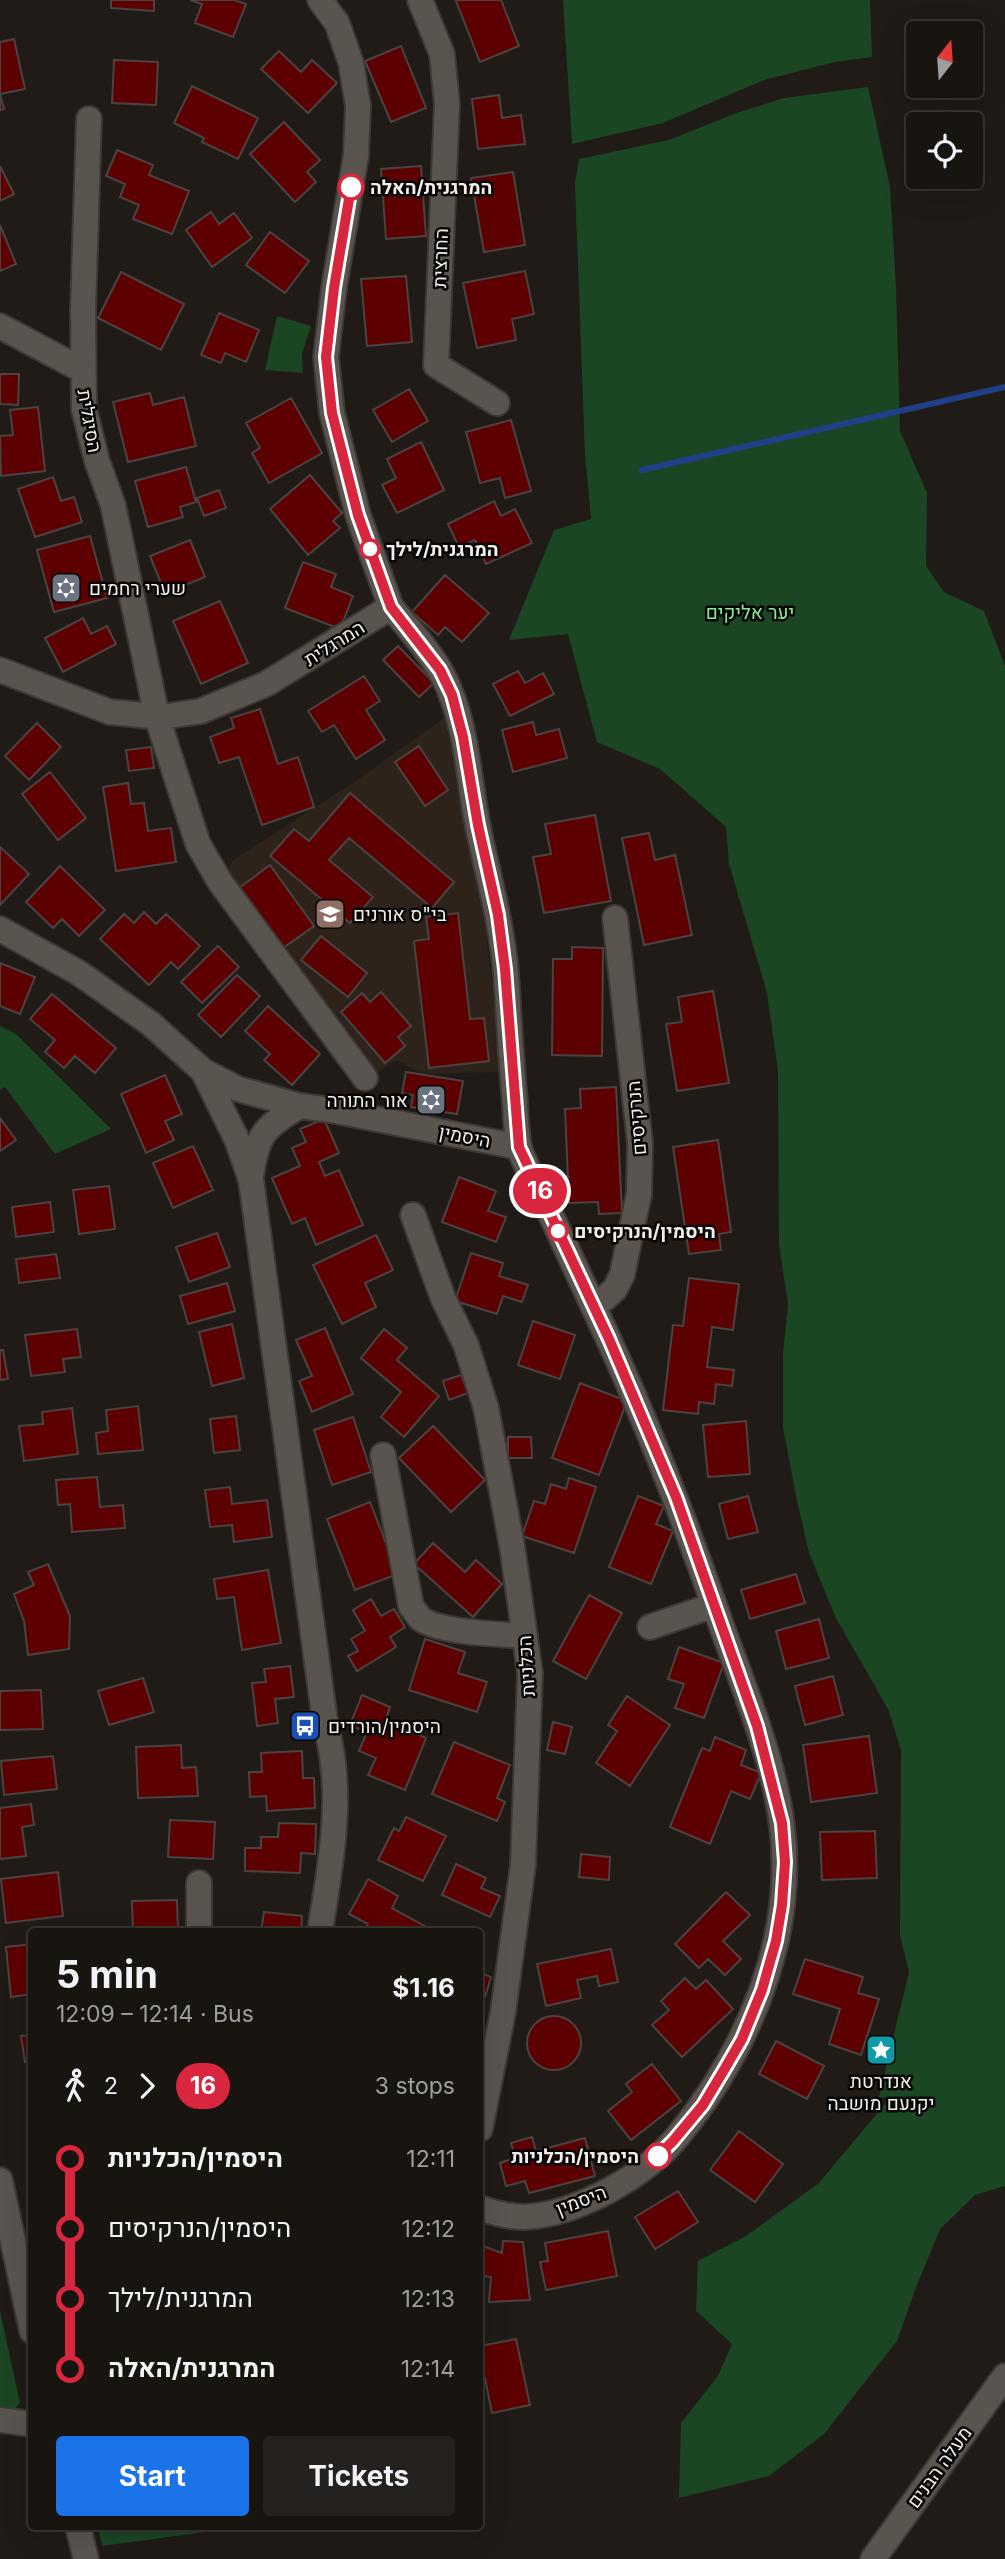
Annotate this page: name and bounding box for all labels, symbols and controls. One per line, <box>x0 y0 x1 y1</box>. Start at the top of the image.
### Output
north arrow <box>906 21 984 98</box>
map controls <box>906 21 983 189</box>
button: locate <box>906 112 983 189</box>
marker: המרגנית/האלה <box>338 174 364 200</box>
place label: המרגנית/האלה <box>370 176 492 199</box>
street label: החרצית <box>428 228 453 288</box>
street label: הסיגלית <box>73 388 106 454</box>
place label: המרגנית/לילך <box>386 538 499 561</box>
marker: המרגנית/לילך <box>360 539 380 559</box>
synagogue icon: שערי רחמים <box>49 571 83 605</box>
place label: שערי רחמים <box>89 577 186 600</box>
park label: יער אליקים <box>706 601 794 624</box>
street label: המרגלית <box>300 616 369 671</box>
school or university icon: בי"ס אורנים <box>313 897 347 931</box>
place label: בי"ס אורנים <box>353 903 447 926</box>
street label: הנרקיסים <box>622 1080 651 1156</box>
synagogue icon: אור התורה <box>414 1083 448 1117</box>
place label: אור התורה <box>326 1089 408 1112</box>
street label: היסמין <box>437 1120 493 1153</box>
line badge: 16 <box>508 1168 572 1214</box>
text: 16 <box>527 1176 553 1205</box>
place label: היסמין/הנרקיסים <box>574 1220 716 1243</box>
marker: היסמין/הנרקיסים <box>548 1221 568 1241</box>
street label: הכלניות <box>513 1635 540 1697</box>
bus stop icon: היסמין/הורדים <box>288 1709 322 1743</box>
place label: היסמין/הורדים <box>328 1715 441 1738</box>
text: 5 min <box>56 1951 158 1997</box>
text: $1.16 <box>392 1972 455 2003</box>
text: 12:09 – 12:14 · Bus <box>56 2000 254 2028</box>
place icon: אנדרטת יקנעם מושבה <box>864 2033 898 2067</box>
icon: walk <box>56 2067 94 2105</box>
icon: forward <box>128 2067 166 2105</box>
place label: אנדרטת יקנעם מושבה <box>828 2070 934 2115</box>
text: 16 <box>190 2071 216 2100</box>
text: 2 <box>104 2072 118 2100</box>
text: 3 stops <box>375 2072 455 2100</box>
text: היסמין/הכלניות <box>108 2142 283 2173</box>
marker: היסמין/הכלניות <box>645 2143 671 2169</box>
text: 12:11 <box>406 2145 455 2173</box>
place label: היסמין/הכלניות <box>511 2145 639 2168</box>
street label: היסמין <box>553 2180 610 2221</box>
text: היסמין/הנרקיסים <box>108 2212 291 2243</box>
text: 12:12 <box>402 2215 455 2243</box>
text: המרגנית/לילך <box>108 2282 253 2313</box>
text: 12:13 <box>401 2285 455 2313</box>
text: המרגנית/האלה <box>108 2352 275 2383</box>
text: 12:14 <box>401 2355 455 2383</box>
street label: מעלה הבנים <box>902 2422 977 2513</box>
button: Start <box>56 2436 249 2516</box>
button: Tickets <box>263 2436 455 2516</box>

